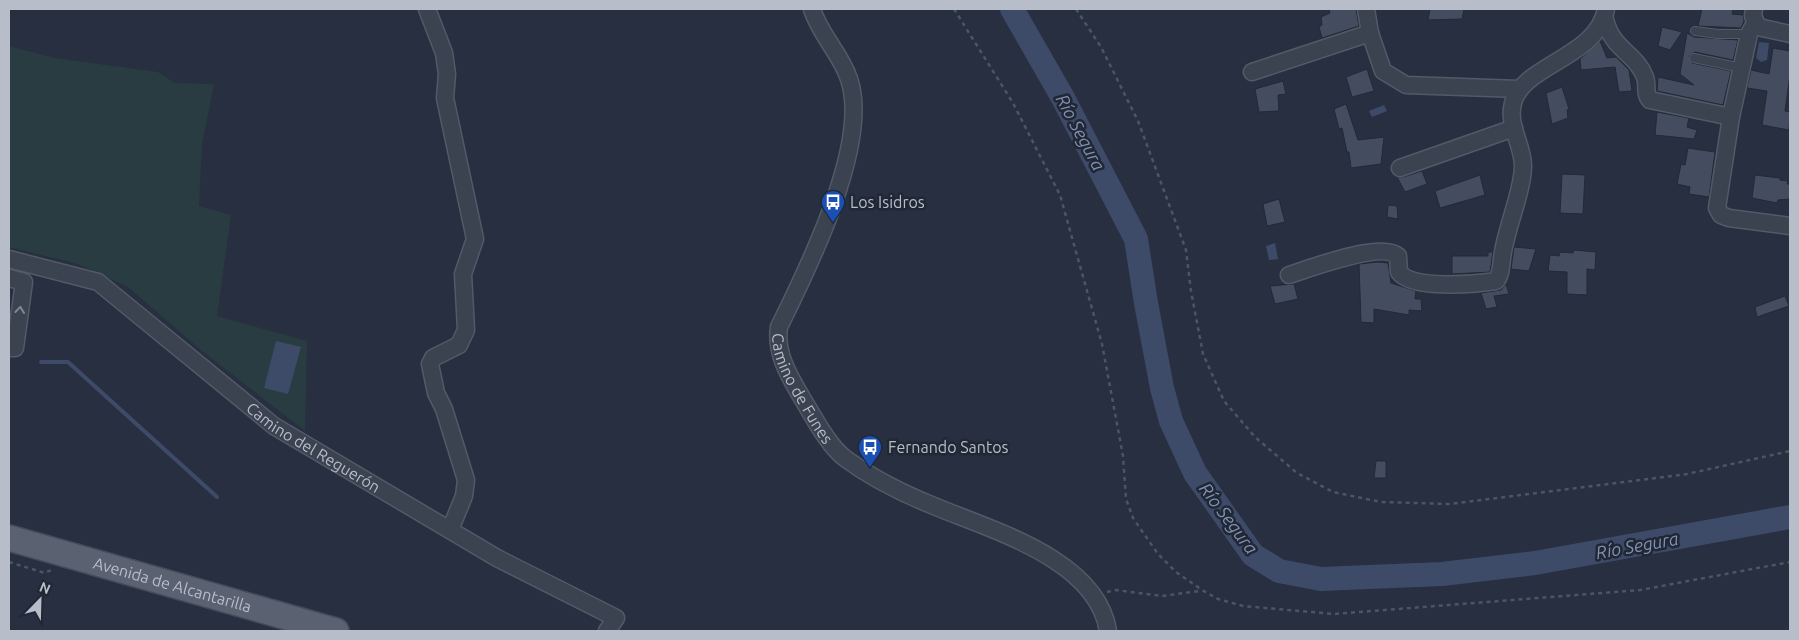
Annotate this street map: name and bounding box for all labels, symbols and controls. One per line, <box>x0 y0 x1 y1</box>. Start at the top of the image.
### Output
water label: Río Segura <box>1053 90 1110 174</box>
bus stop icon: Los Isidros <box>820 189 846 223</box>
place label: Los Isidros <box>850 193 925 211</box>
one-way arrow <box>14 306 25 314</box>
street label: Camino de Funes <box>769 333 837 447</box>
street label: Camino del Reguerón <box>243 398 384 496</box>
bus stop icon: Fernando Santos <box>857 434 883 468</box>
place label: Fernando Santos <box>888 438 1009 456</box>
water label: Río Segura <box>1196 479 1262 558</box>
water label: Río Segura <box>1594 528 1680 562</box>
street label: Avenida de Alcantarilla <box>91 553 254 616</box>
north arrow <box>15 575 65 625</box>
text: N <box>37 579 53 597</box>

